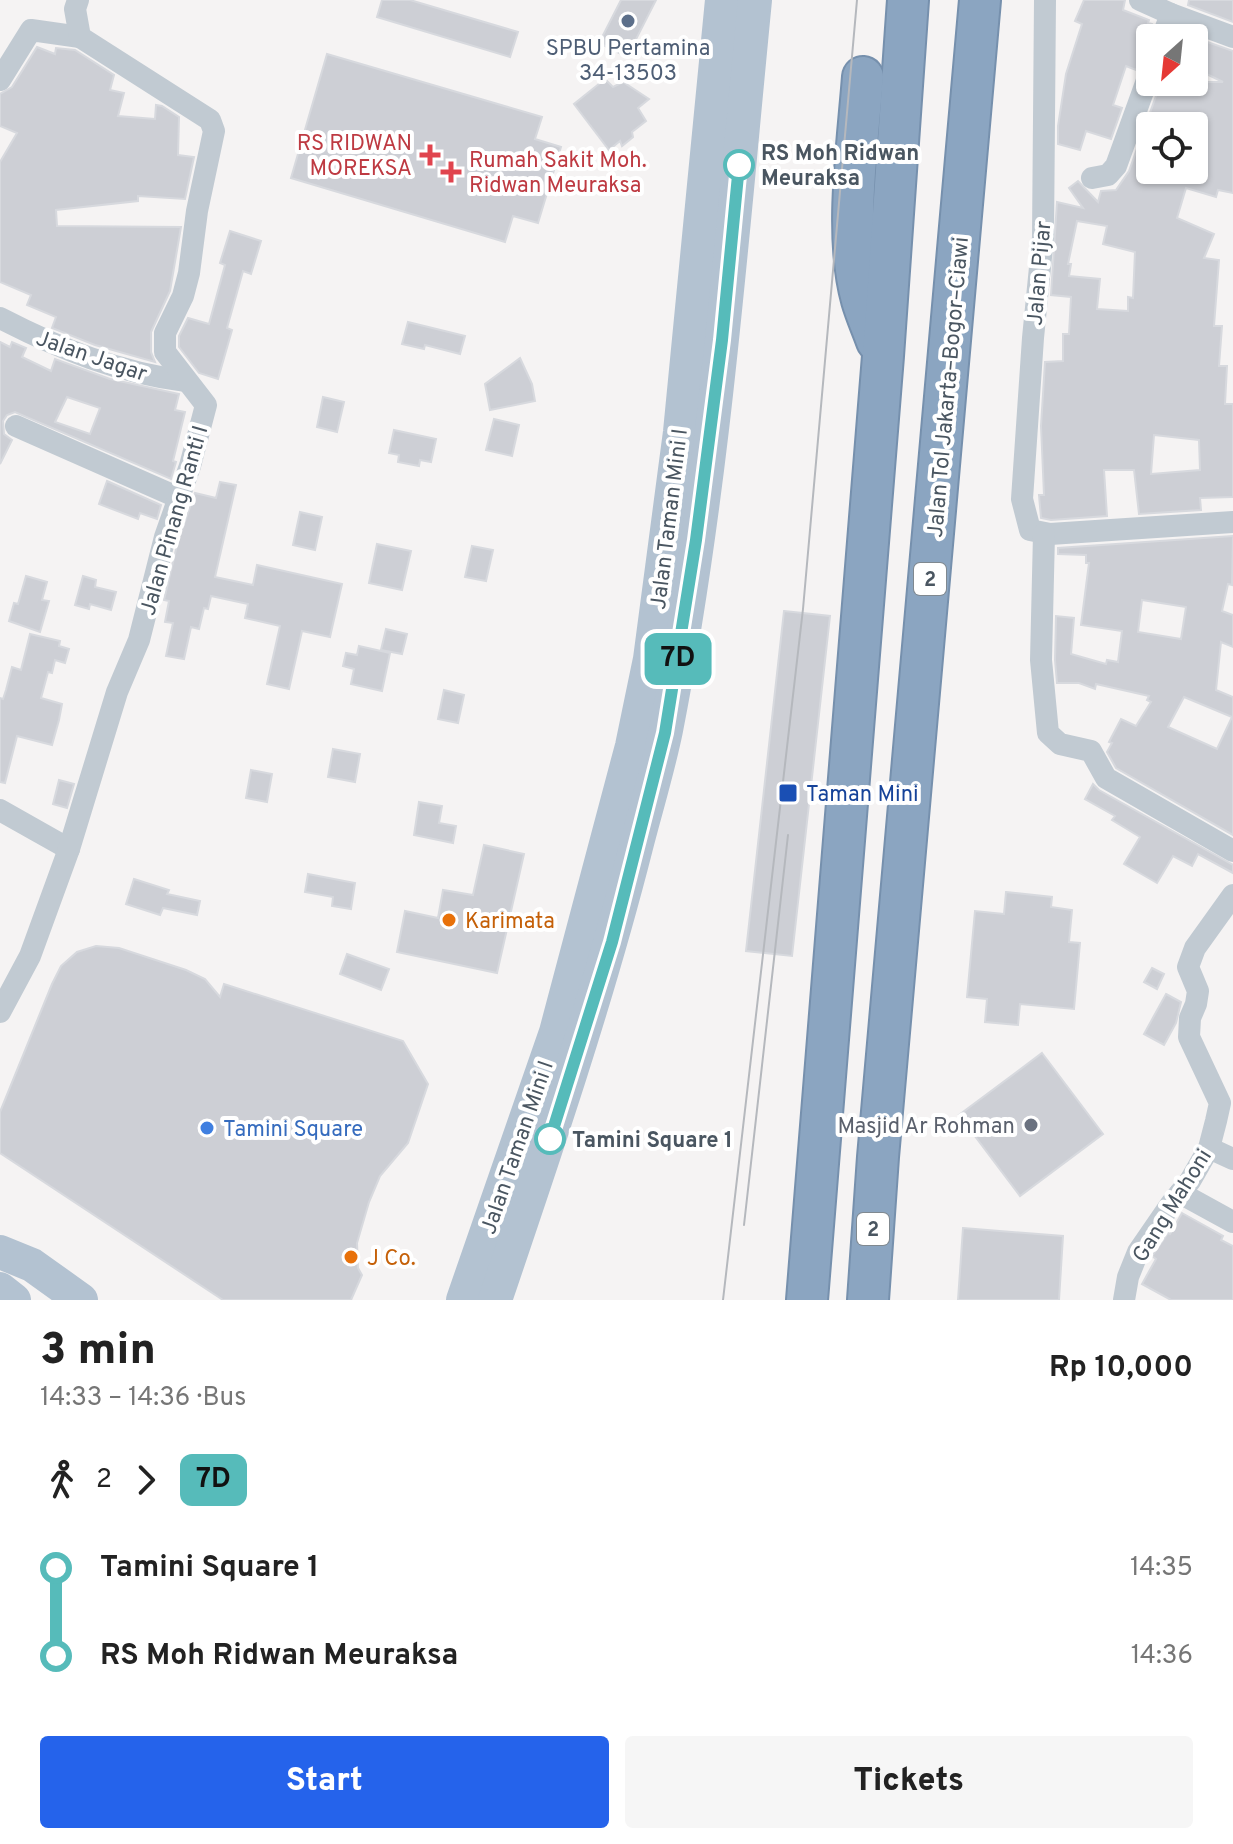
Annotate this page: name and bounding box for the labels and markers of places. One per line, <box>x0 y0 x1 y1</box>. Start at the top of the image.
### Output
marker: SPBU Pertamina 34-13503 <box>619 12 637 30</box>
place label: SPBU Pertamina 34-13503 <box>546 36 710 88</box>
place label: RS RIDWAN MOREKSA <box>297 131 412 183</box>
place label: RS Moh Ridwan Meuraksa <box>761 141 919 193</box>
marker: RS RIDWAN MOREKSA <box>419 144 441 166</box>
place label: Rumah Sakit Moh. Ridwan Meuraksa <box>469 148 647 200</box>
marker: RS Moh Ridwan Meuraksa <box>724 150 754 180</box>
marker: Rumah Sakit Moh. Ridwan Meuraksa <box>440 161 462 183</box>
marker: Taman Mini <box>777 782 799 804</box>
place label: Taman Mini <box>806 782 919 809</box>
place label: Karimata <box>465 909 555 936</box>
marker: Karimata <box>440 911 458 929</box>
place label: Masjid Ar Rohman <box>838 1114 1015 1141</box>
marker: Masjid Ar Rohman <box>1022 1116 1040 1134</box>
place label: Tamini Square <box>223 1117 363 1144</box>
marker: Tamini Square <box>198 1119 216 1137</box>
marker: Tamini Square 1 <box>535 1124 565 1154</box>
place label: Tamini Square 1 <box>572 1128 733 1155</box>
place label: J Co. <box>367 1246 416 1273</box>
marker: J Co. <box>342 1248 360 1266</box>

